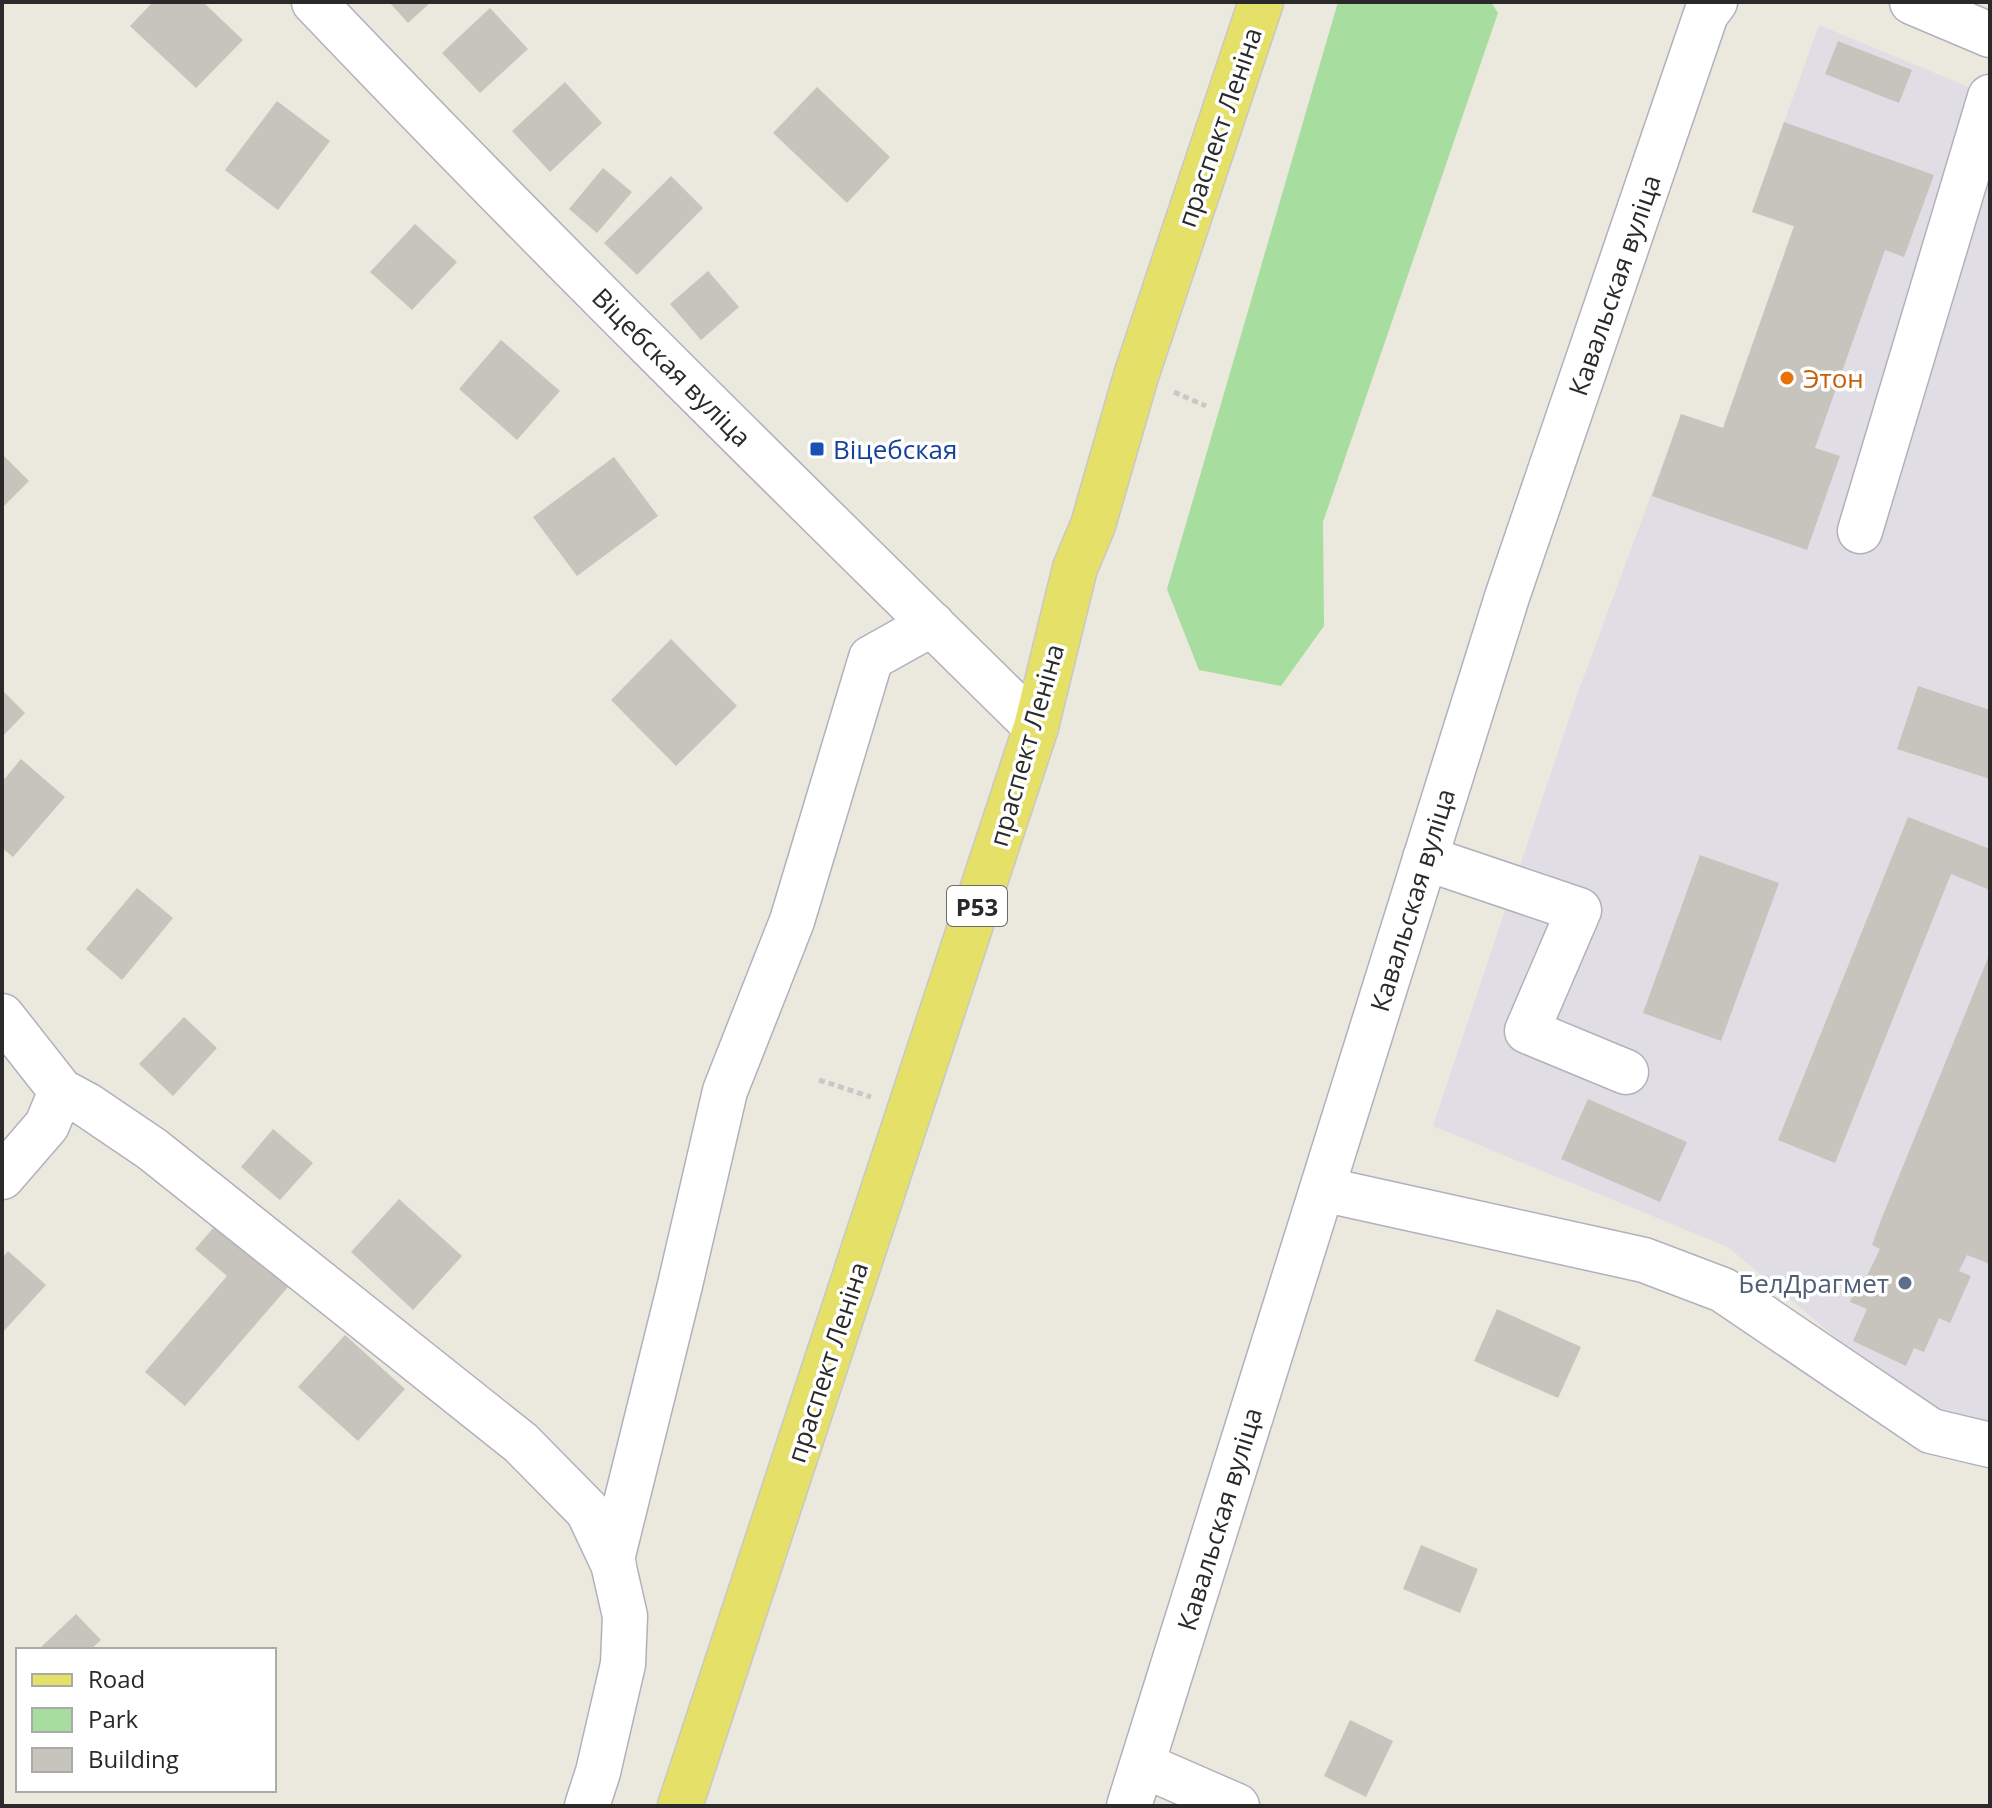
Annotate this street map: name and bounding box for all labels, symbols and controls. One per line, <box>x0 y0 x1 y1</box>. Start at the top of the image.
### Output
street label: праспект Леніна <box>1168 22 1270 232</box>
street label: Кавальская вуліца <box>1559 170 1669 400</box>
street label: Віцебская вуліца <box>585 280 759 454</box>
place label: Этон <box>1803 360 1864 396</box>
marker: Этон <box>1778 369 1796 387</box>
place label: Віцебская <box>833 431 957 467</box>
marker: Віцебская <box>808 440 826 458</box>
street label: праспект Леніна <box>980 640 1072 850</box>
street label: Кавальская вуліца <box>1361 784 1463 1016</box>
road number: Р53 <box>947 886 1007 926</box>
street label: праспект Леніна <box>778 1257 876 1467</box>
place label: БелДрагмет <box>1738 1265 1889 1301</box>
marker: БелДрагмет <box>1896 1274 1914 1292</box>
street label: Кавальская вуліца <box>1168 1403 1270 1635</box>
legend <box>16 1648 276 1792</box>
text: Road <box>88 1662 145 1695</box>
text: Park <box>88 1702 139 1735</box>
text: Building <box>88 1742 179 1775</box>

